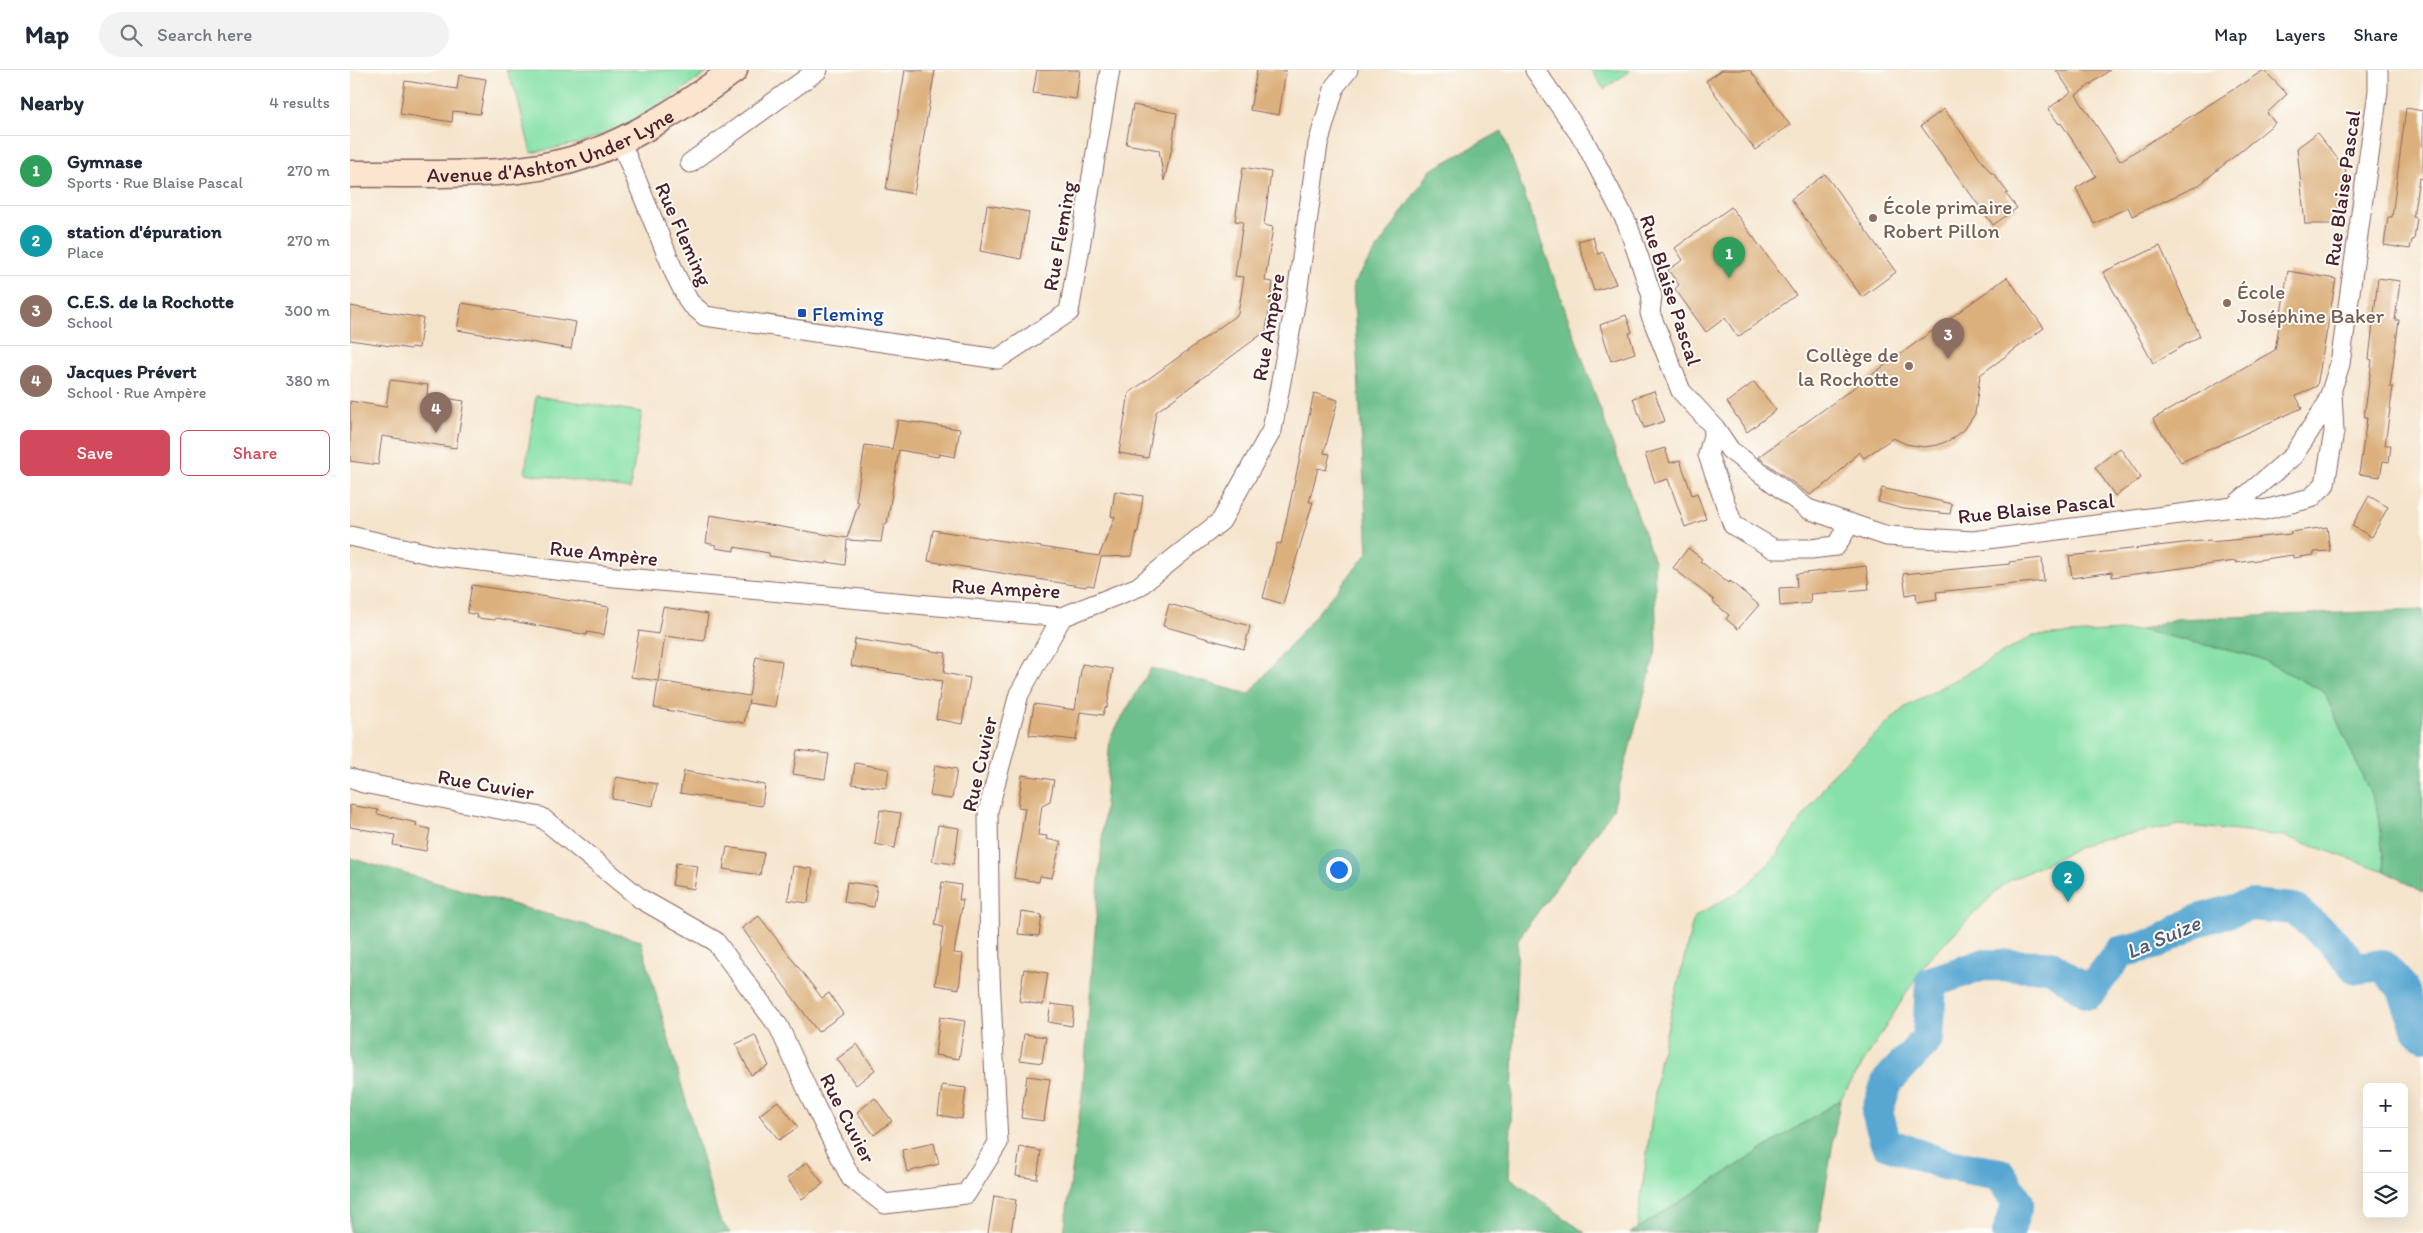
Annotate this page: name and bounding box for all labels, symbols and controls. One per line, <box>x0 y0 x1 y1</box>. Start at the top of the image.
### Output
search box <box>99 12 449 57</box>
text: Map <box>25 20 69 49</box>
icon: search <box>117 21 145 49</box>
text: Search here <box>157 23 252 46</box>
text: Map <box>2214 24 2247 46</box>
text: Layers <box>2275 24 2325 46</box>
text: Share <box>2353 24 2398 46</box>
text: Nearby <box>20 90 84 115</box>
text: 4 results <box>269 93 330 112</box>
street label: Avenue d'Ashton Under Lyne <box>427 102 678 187</box>
street label: Rue Blaise Pascal <box>2319 108 2365 268</box>
text: Gymnase <box>67 150 142 173</box>
text: 1 <box>32 161 40 180</box>
text: 270 m <box>287 161 330 180</box>
text: Sports · Rue Blaise Pascal <box>67 173 243 192</box>
street label: Rue Fleming <box>650 178 718 290</box>
street label: Rue Fleming <box>1037 179 1081 293</box>
place label: École primaire Robert Pillon <box>1883 194 2012 243</box>
street label: Rue Blaise Pascal <box>1635 211 1707 369</box>
marker: École primaire Robert Pillon <box>1867 212 1879 224</box>
text: station d'épuration <box>67 220 222 243</box>
text: 2 <box>32 231 40 250</box>
text: 270 m <box>287 231 330 250</box>
pin: 1 <box>1713 237 1745 278</box>
text: Place <box>67 243 104 262</box>
street label: Rue Ampère <box>1246 271 1290 383</box>
place label: École Joséphine Baker <box>2237 279 2385 328</box>
text: C.E.S. de la Rochotte <box>67 290 234 313</box>
marker: École Joséphine Baker <box>2221 297 2233 309</box>
text: 3 <box>32 301 40 320</box>
text: 300 m <box>285 301 330 320</box>
place label: Fleming <box>812 301 884 326</box>
marker: Fleming <box>796 307 808 319</box>
text: School <box>67 313 113 332</box>
pin: 3 <box>1932 318 1964 359</box>
place label: Collège de la Rochotte <box>1798 342 1899 391</box>
text: Jacques Prévert <box>67 360 197 383</box>
marker: Collège de la Rochotte <box>1903 360 1915 372</box>
text: 4 <box>31 371 41 390</box>
text: 380 m <box>286 371 330 390</box>
text: School · Rue Ampère <box>67 383 206 402</box>
pin: 4 <box>420 392 452 433</box>
button: Save <box>20 430 170 476</box>
button: Share <box>180 430 330 476</box>
street label: Rue Blaise Pascal <box>1956 487 2116 529</box>
street label: Rue Ampère <box>549 535 659 571</box>
street label: Rue Ampère <box>951 573 1061 603</box>
street label: Rue Cuvier <box>956 714 1002 814</box>
street label: Rue Cuvier <box>436 763 536 805</box>
your location <box>1326 857 1352 883</box>
pin: 2 <box>2052 861 2084 902</box>
water label: La Suize <box>2122 909 2206 965</box>
street label: Rue Cuvier <box>815 1069 881 1167</box>
map controls <box>2363 1083 2408 1218</box>
button: + <box>2363 1083 2408 1128</box>
button: − <box>2363 1128 2408 1173</box>
button: layers <box>2363 1173 2408 1218</box>

